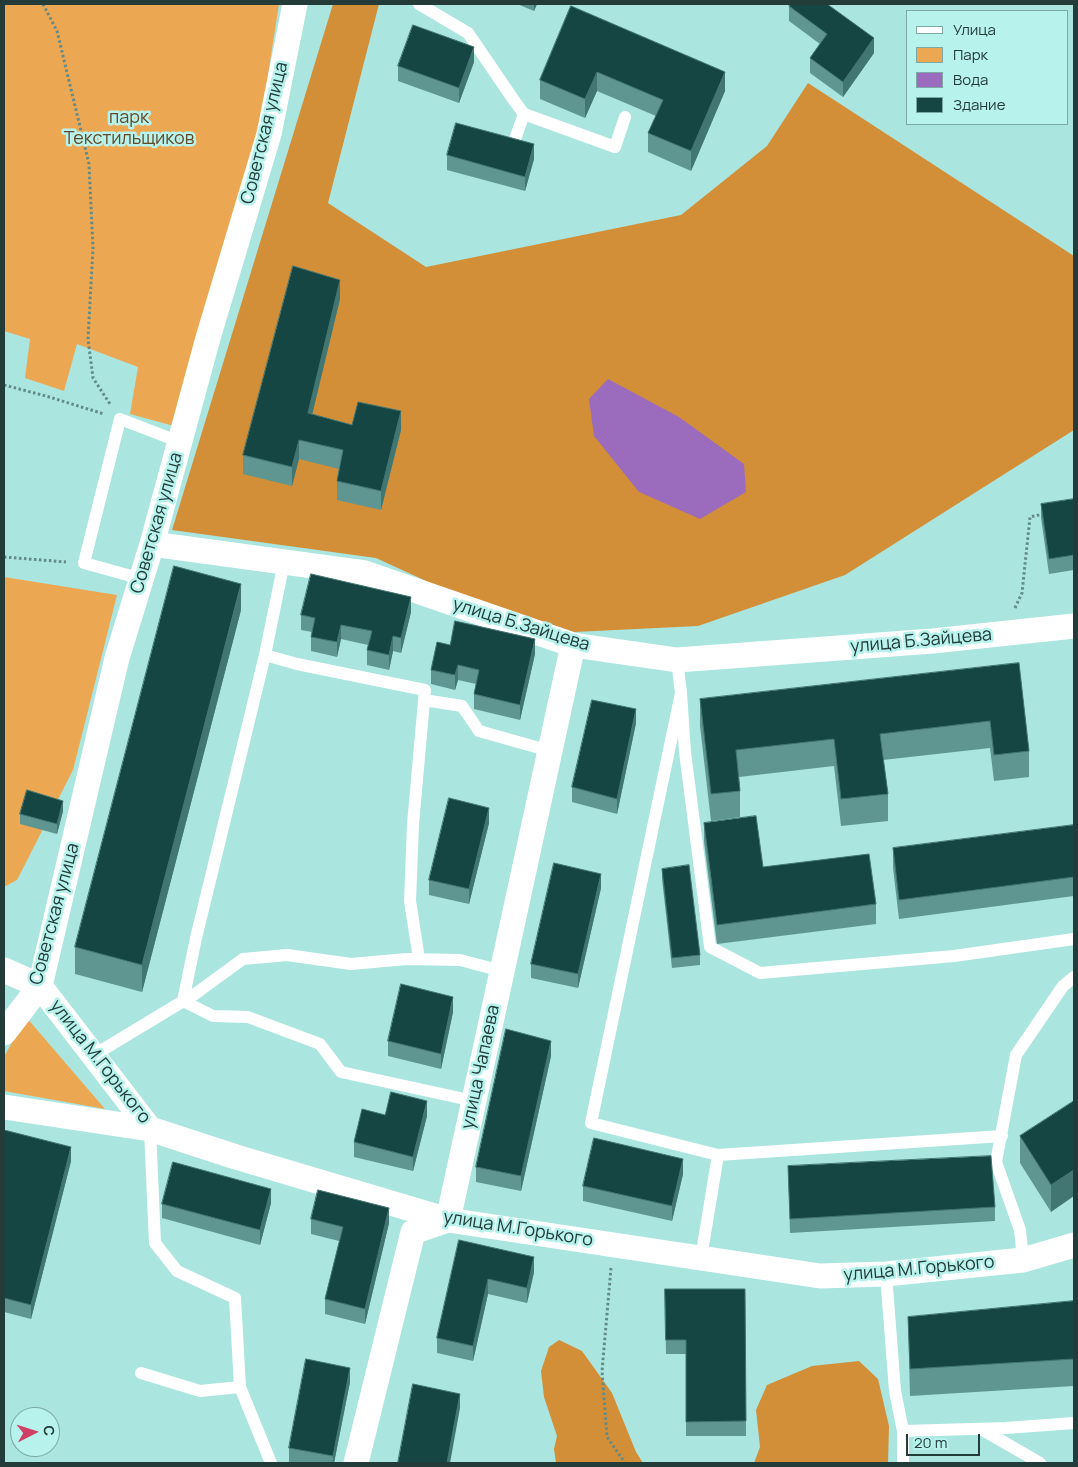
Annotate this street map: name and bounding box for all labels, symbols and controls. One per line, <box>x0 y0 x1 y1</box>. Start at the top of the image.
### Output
legend <box>906 10 1068 125</box>
text: Улица <box>953 19 996 40</box>
text: Парк <box>953 44 988 65</box>
street label: Советская улица <box>237 60 293 206</box>
text: Вода <box>953 69 988 90</box>
text: Здание <box>953 94 1005 115</box>
park label: парк Текстильщиков <box>64 107 194 150</box>
street label: Советская улица <box>127 450 187 596</box>
street label: улица Б.Зайцева <box>450 594 592 656</box>
street label: улица Б.Зайцева <box>849 624 993 658</box>
street label: Советская улица <box>26 841 84 987</box>
street label: улица М.Горького <box>45 996 155 1128</box>
street label: улица Чапаева <box>457 1003 505 1131</box>
street label: улица М.Горького <box>442 1206 594 1252</box>
street label: улица М.Горького <box>843 1252 995 1286</box>
north arrow <box>10 1407 60 1457</box>
scale bar <box>908 1424 982 1456</box>
text: С <box>40 1425 59 1437</box>
text: 20 m <box>914 1432 947 1453</box>

